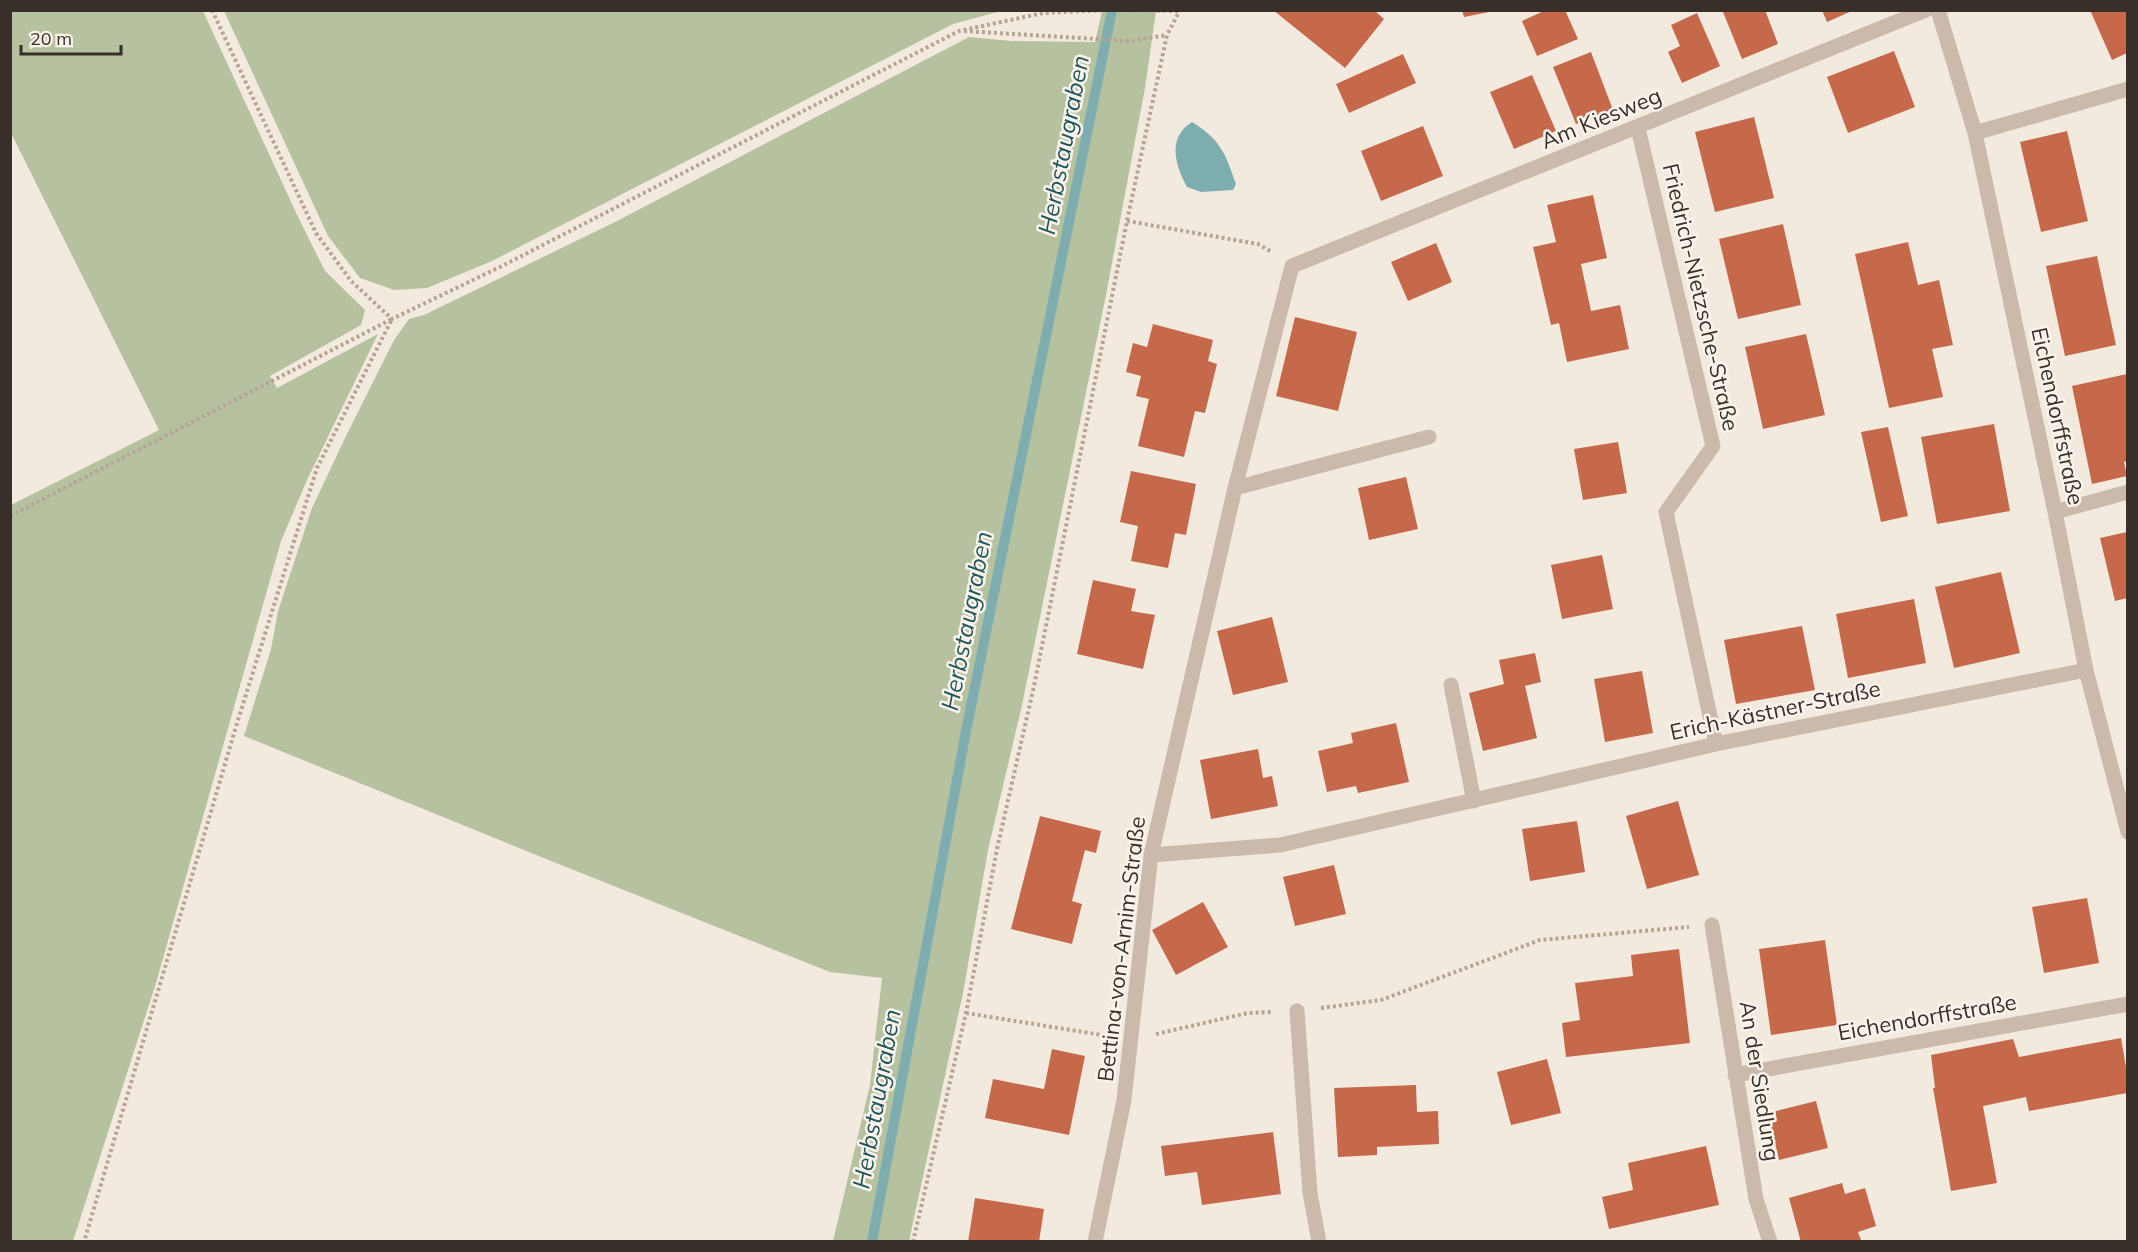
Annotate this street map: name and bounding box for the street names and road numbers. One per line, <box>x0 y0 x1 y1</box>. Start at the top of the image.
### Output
street label: Am Kiesweg <box>1537 81 1665 155</box>
street label: Friedrich-Nietzsche-Straße <box>1657 160 1745 434</box>
street label: Eichendorffstraße <box>2025 325 2091 507</box>
street label: Erich-Kästner-Straße <box>1667 674 1883 746</box>
street label: Bettina-von-Arnim-Straße <box>1091 815 1151 1083</box>
street label: Eichendorffstraße <box>1835 987 2019 1047</box>
street label: An der Siedlung <box>1734 999 1786 1163</box>

